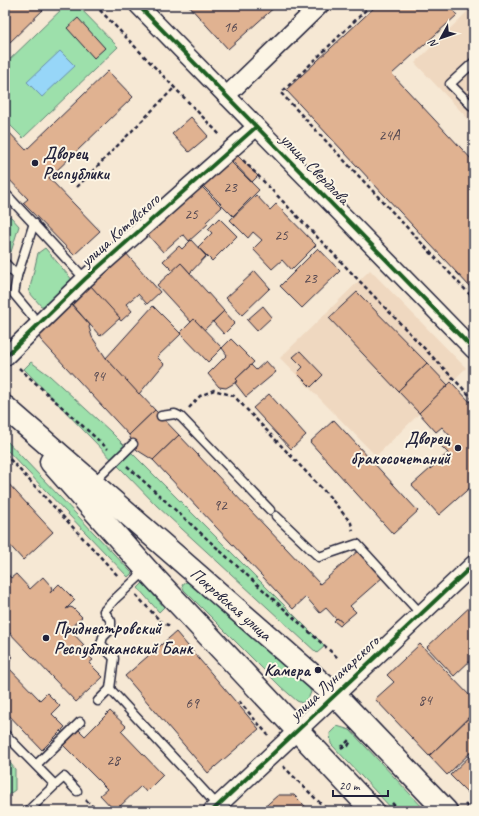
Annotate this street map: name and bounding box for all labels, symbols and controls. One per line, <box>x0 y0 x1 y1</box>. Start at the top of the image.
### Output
house number: 16 <box>223 18 238 37</box>
north arrow <box>421 18 461 58</box>
text: N <box>424 36 441 52</box>
house number: 24А <box>378 126 401 145</box>
street label: улица Свердлова <box>275 128 356 211</box>
place label: Дворец Республики <box>43 143 111 184</box>
marker: Дворец Республики <box>30 158 40 168</box>
house number: 23 <box>223 178 238 197</box>
street label: улица Котовского <box>75 188 165 272</box>
house number: 25 <box>184 205 199 224</box>
house number: 25 <box>274 226 289 245</box>
house number: 23 <box>303 269 318 288</box>
house number: 94 <box>91 367 106 386</box>
place label: Дворец бракосочетаний <box>351 428 452 469</box>
marker: Дворец бракосочетаний <box>453 443 463 453</box>
house number: 92 <box>213 496 228 515</box>
street label: Покровская улица <box>186 563 277 646</box>
place label: Приднестровский Республиканский Банк <box>54 618 194 659</box>
street label: улица Луначарского <box>284 630 385 726</box>
marker: Приднестровский Республиканский Банк <box>41 633 51 643</box>
place label: Камера <box>264 660 312 681</box>
marker: Камера <box>313 665 323 675</box>
house number: 84 <box>418 691 433 710</box>
house number: 69 <box>185 694 200 713</box>
house number: 28 <box>106 751 121 770</box>
scale bar <box>333 772 388 798</box>
text: 20 m <box>339 778 361 794</box>

